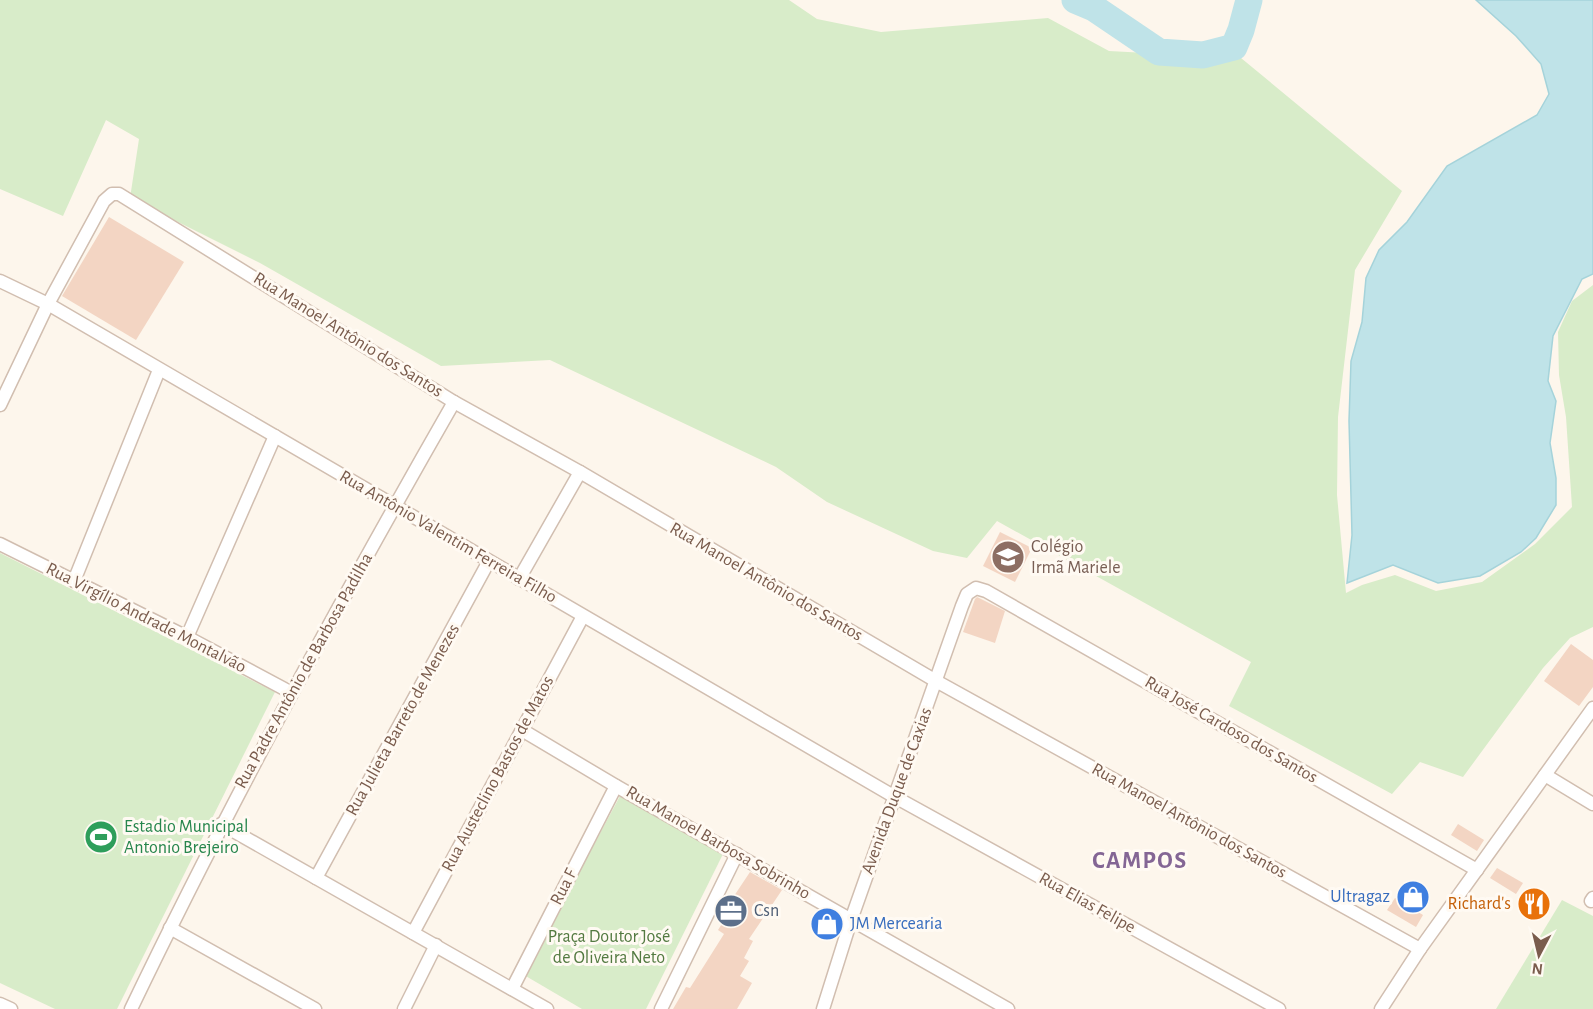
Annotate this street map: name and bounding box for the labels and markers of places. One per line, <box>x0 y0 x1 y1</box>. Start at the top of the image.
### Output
place label: Colégio Irmã Mariele <box>1031 538 1121 577</box>
school or university icon: Colégio Irmã Mariele <box>990 539 1026 575</box>
place label: Estadio Municipal Antonio Brejeiro <box>124 818 249 857</box>
sports icon: Estadio Municipal Antonio Brejeiro <box>83 819 119 855</box>
shop icon: Ultragaz <box>1395 879 1431 915</box>
restaurant icon: Richard's <box>1516 886 1552 922</box>
place label: Ultragaz <box>1330 888 1390 906</box>
office icon: Csn <box>713 893 749 929</box>
place label: Richard's <box>1447 895 1511 913</box>
place label: Csn <box>754 902 779 920</box>
shop icon: JM Mercearia <box>809 906 845 942</box>
place label: JM Mercearia <box>850 915 943 933</box>

